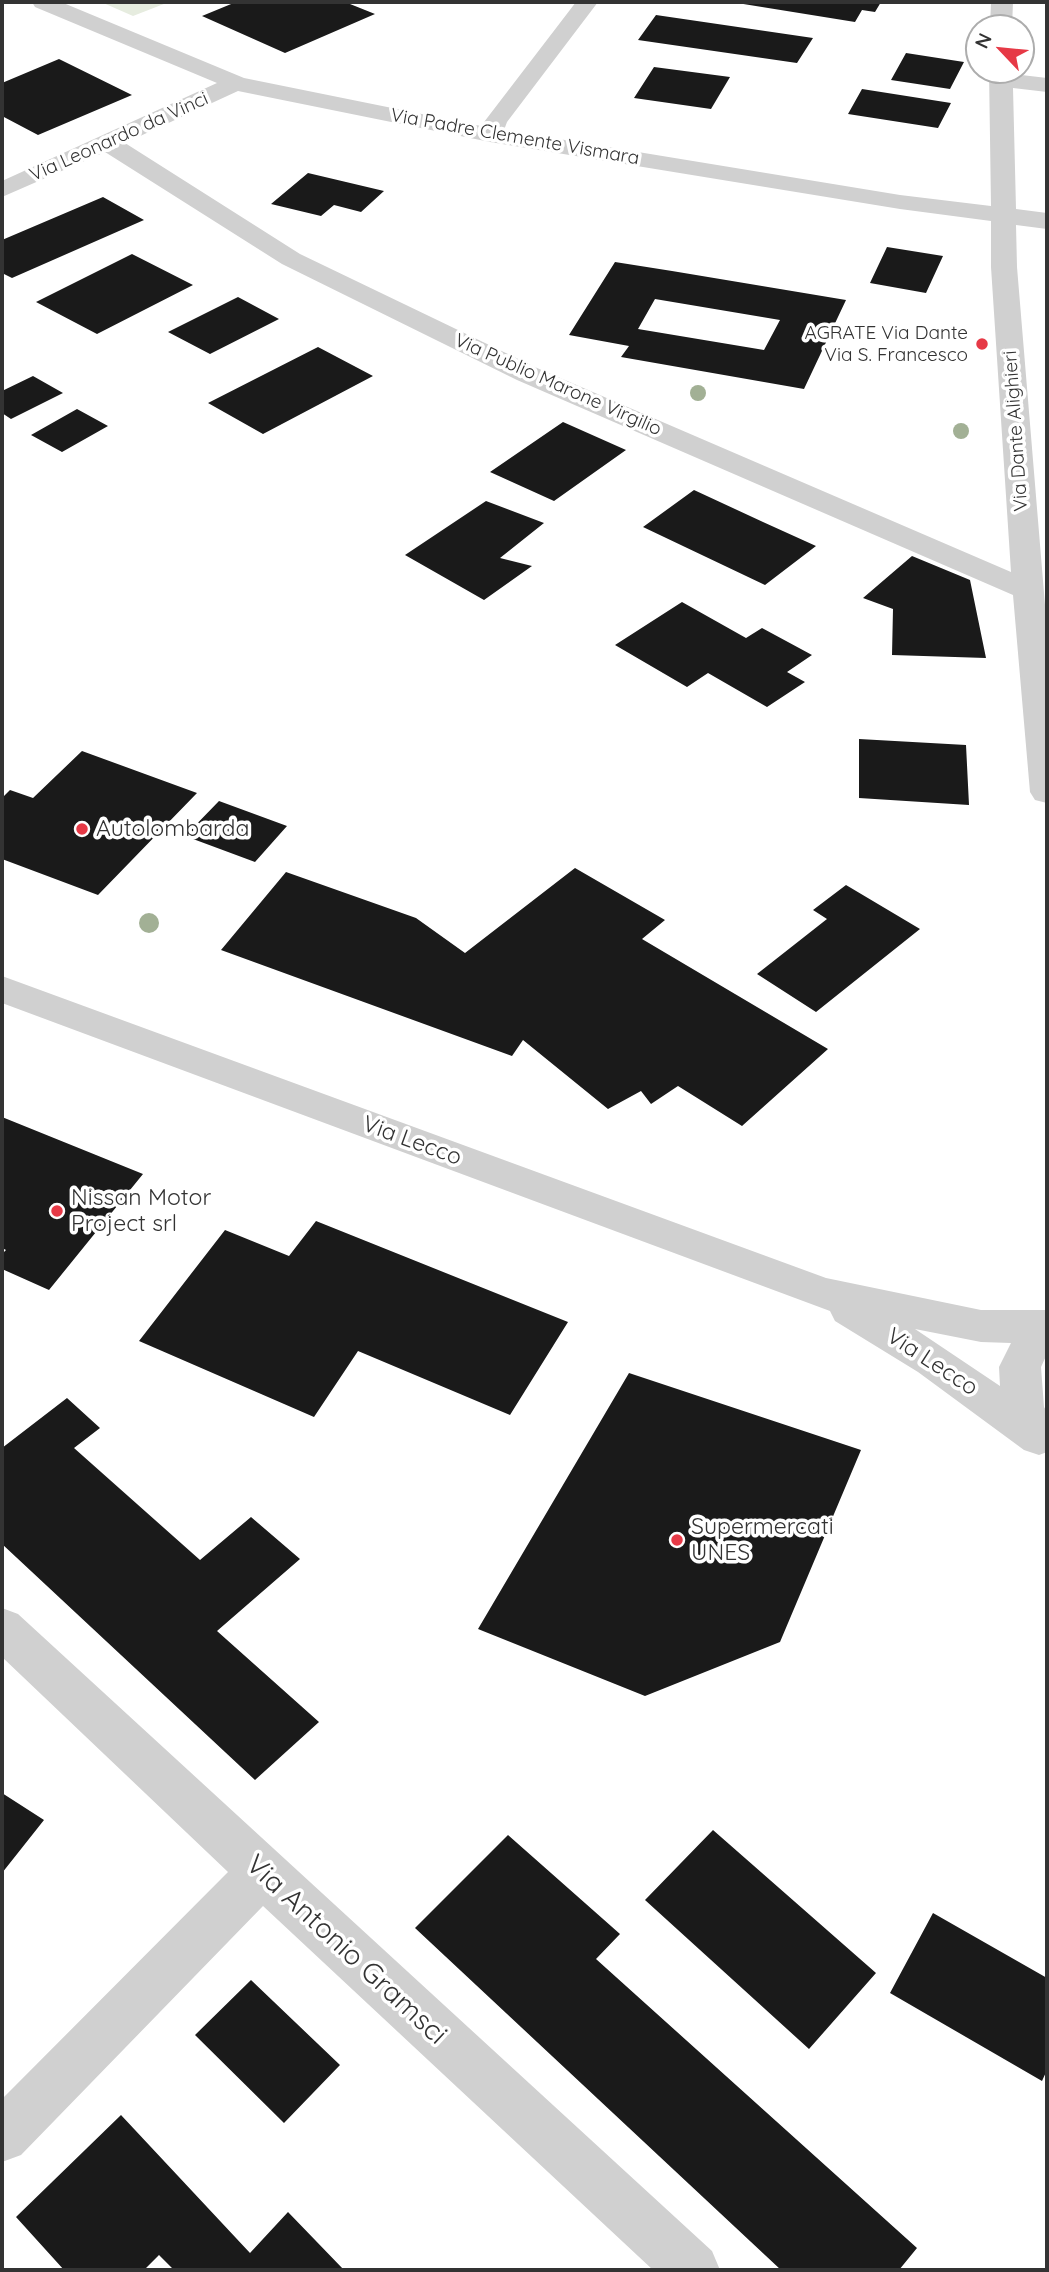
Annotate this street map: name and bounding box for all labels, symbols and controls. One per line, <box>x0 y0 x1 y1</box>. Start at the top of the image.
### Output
north arrow <box>965 14 1035 84</box>
text: N <box>969 29 997 52</box>
street label: Via Leonardo da Vinci <box>26 87 212 187</box>
street label: Via Padre Clemente Vismara <box>389 104 641 170</box>
place label: AGRATE Via Dante Via S. Francesco <box>804 322 968 366</box>
street label: Via Publio Marone Virgilio <box>451 329 665 441</box>
marker: AGRATE Via Dante Via S. Francesco <box>974 336 990 352</box>
street label: Via Dante Alighieri <box>999 350 1033 512</box>
place label: Autolombarda <box>96 815 249 843</box>
marker: Autolombarda <box>74 821 90 837</box>
street label: Via Lecco <box>359 1110 465 1172</box>
place label: Nissan Motor Project srl <box>71 1184 211 1238</box>
marker: Nissan Motor Project srl <box>49 1203 65 1219</box>
street label: Via Lecco <box>881 1322 983 1402</box>
place label: Supermercati UNES <box>691 1513 834 1567</box>
marker: Supermercati UNES <box>669 1532 685 1548</box>
street label: Via Antonio Gramsci <box>239 1848 453 2052</box>

